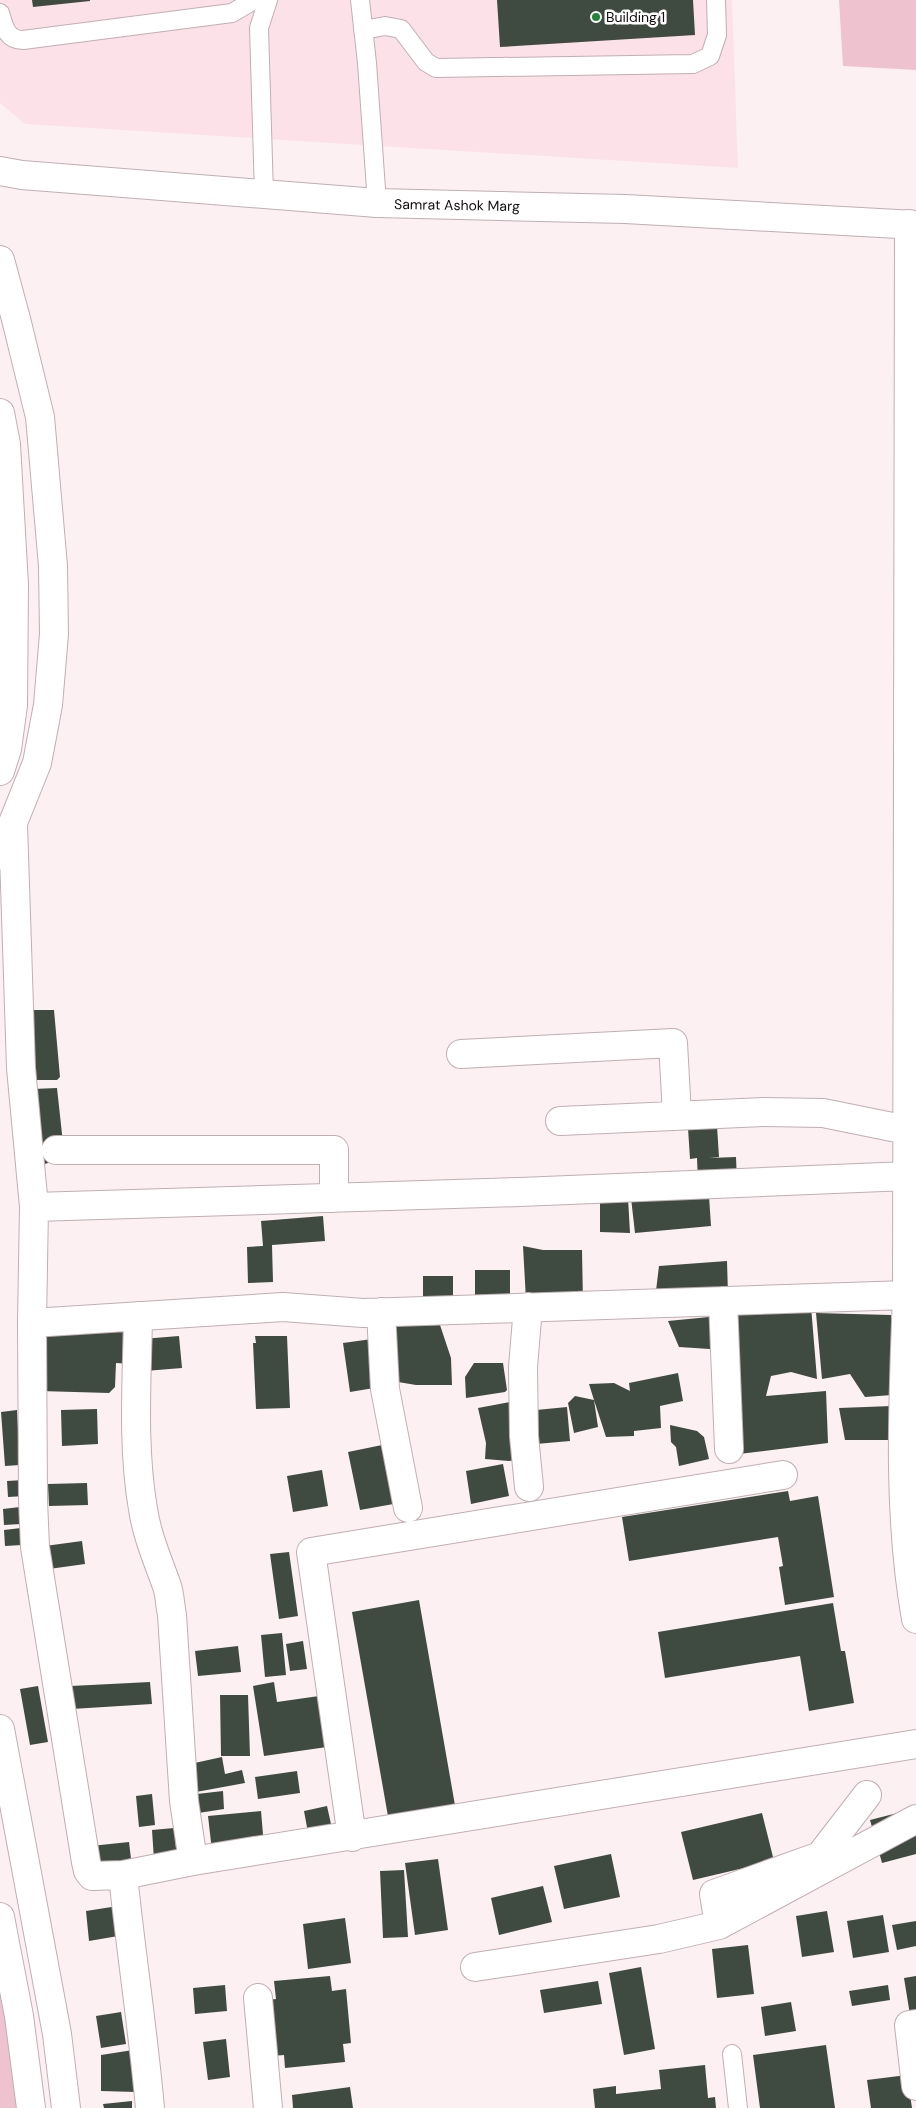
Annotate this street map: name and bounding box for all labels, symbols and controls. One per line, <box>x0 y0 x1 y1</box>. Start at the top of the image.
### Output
place label: Building 1 <box>606 8 665 26</box>
marker: Building 1 <box>590 11 602 23</box>
street label: Samrat Ashok Marg <box>394 195 520 215</box>

